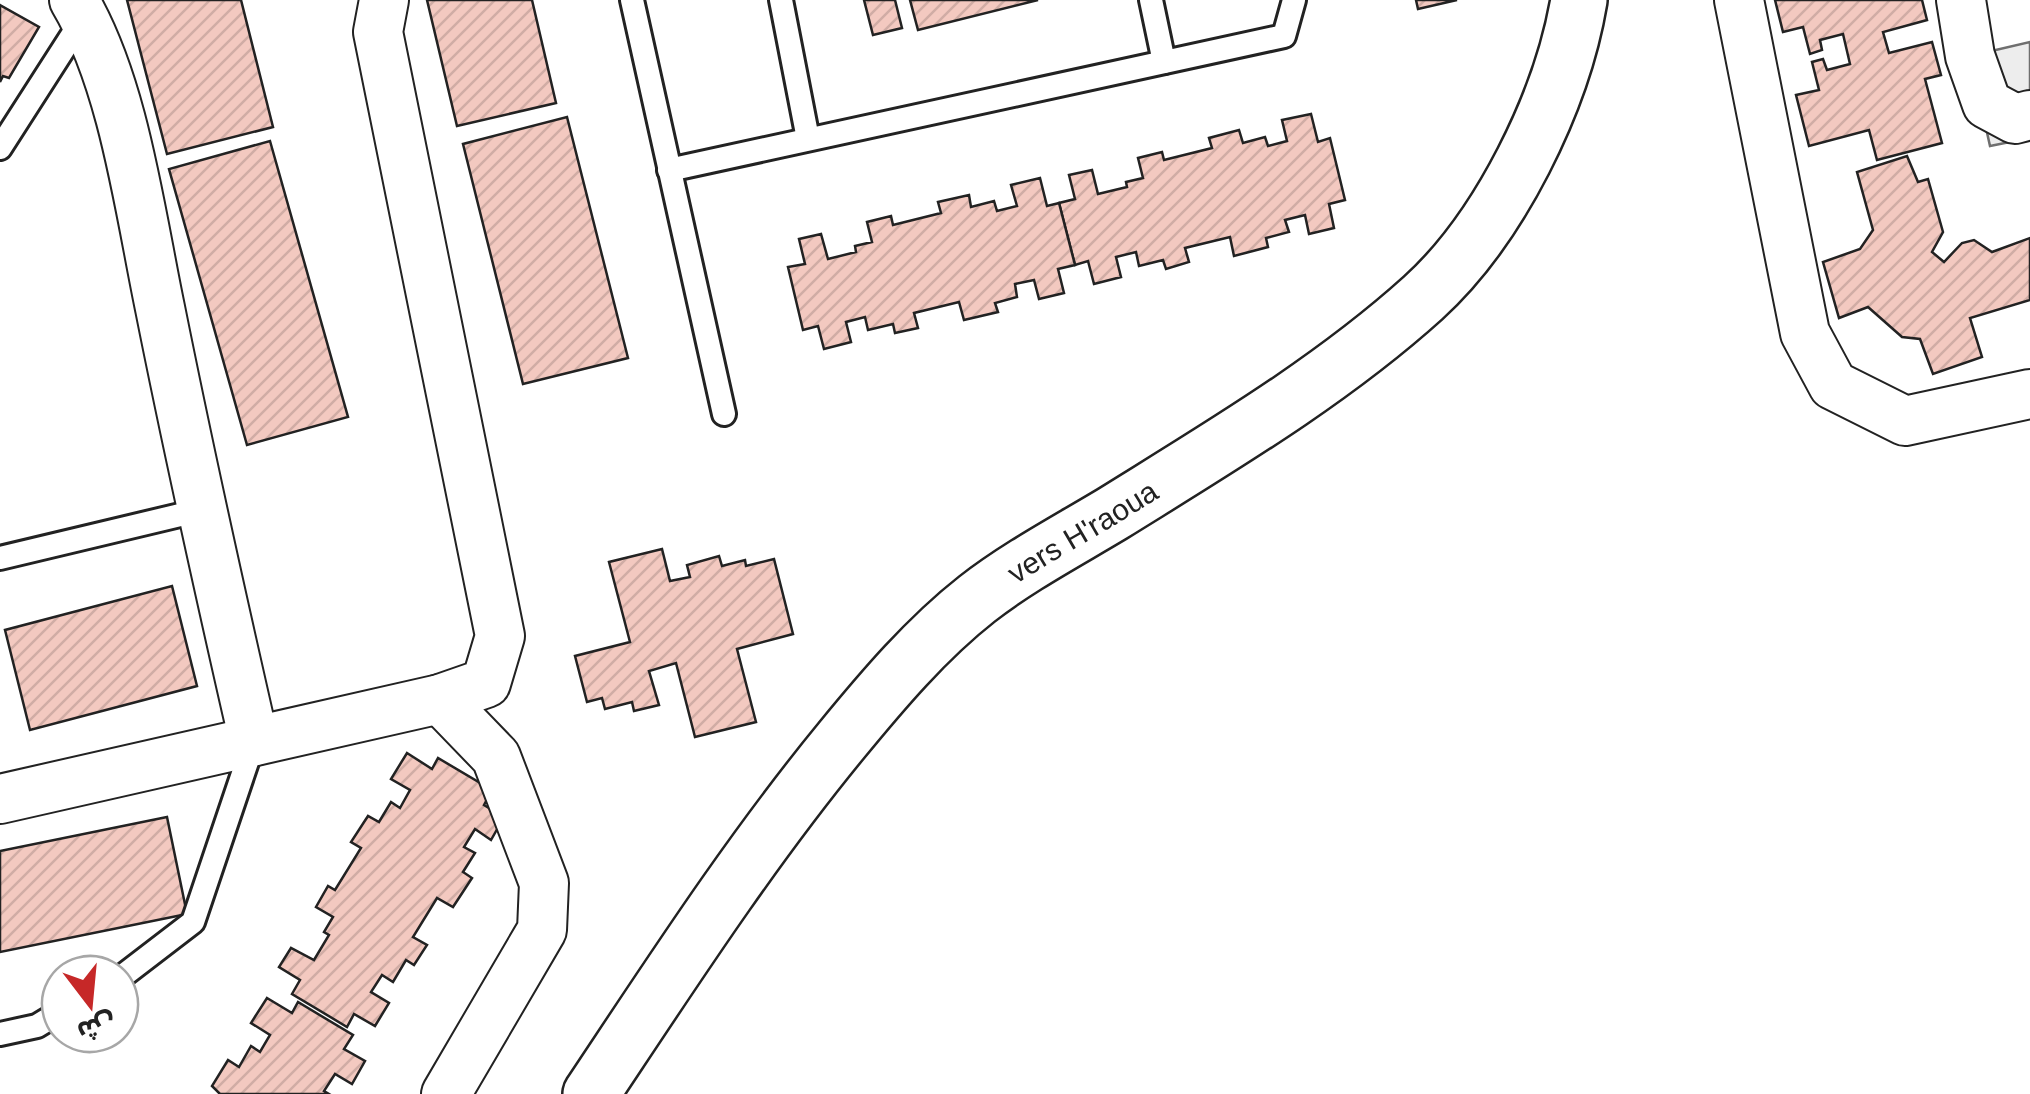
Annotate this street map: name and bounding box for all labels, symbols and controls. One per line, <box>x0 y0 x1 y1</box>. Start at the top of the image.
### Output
street label: vers H'raoua <box>1001 473 1163 589</box>
north arrow <box>40 954 140 1054</box>
text: ش <box>74 1007 119 1048</box>

